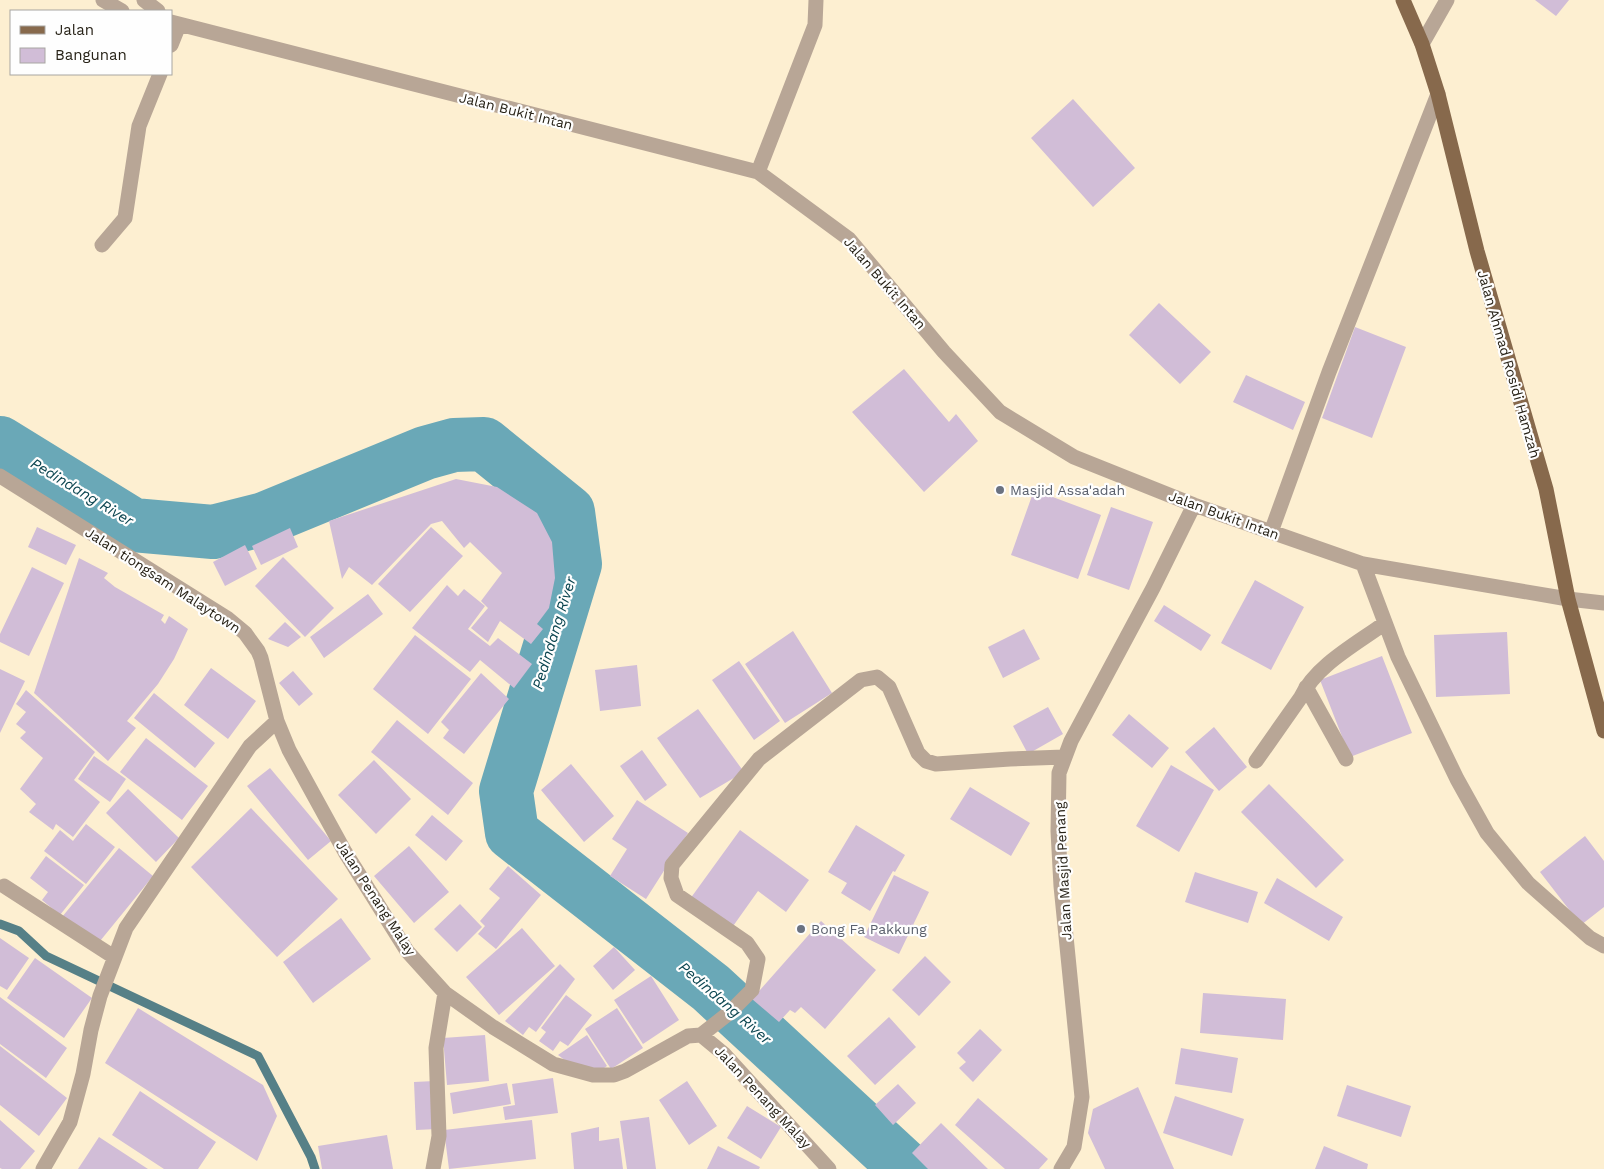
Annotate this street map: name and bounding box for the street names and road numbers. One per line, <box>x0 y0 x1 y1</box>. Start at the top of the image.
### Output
street label: Jalan Bukit Intan <box>458 89 574 133</box>
street label: Jalan Bukit Intan <box>841 234 929 332</box>
street label: Jalan Ahmad Rosidi Hamzah <box>1474 268 1544 460</box>
street label: Jalan Bukit Intan <box>1167 488 1281 542</box>
street label: Jalan tiongsam Malaytown <box>82 524 244 636</box>
street label: Jalan Masjid Penang <box>1051 801 1075 941</box>
street label: Jalan Penang Malay <box>333 837 420 959</box>
street label: Jalan Penang Malay <box>711 1043 815 1152</box>

